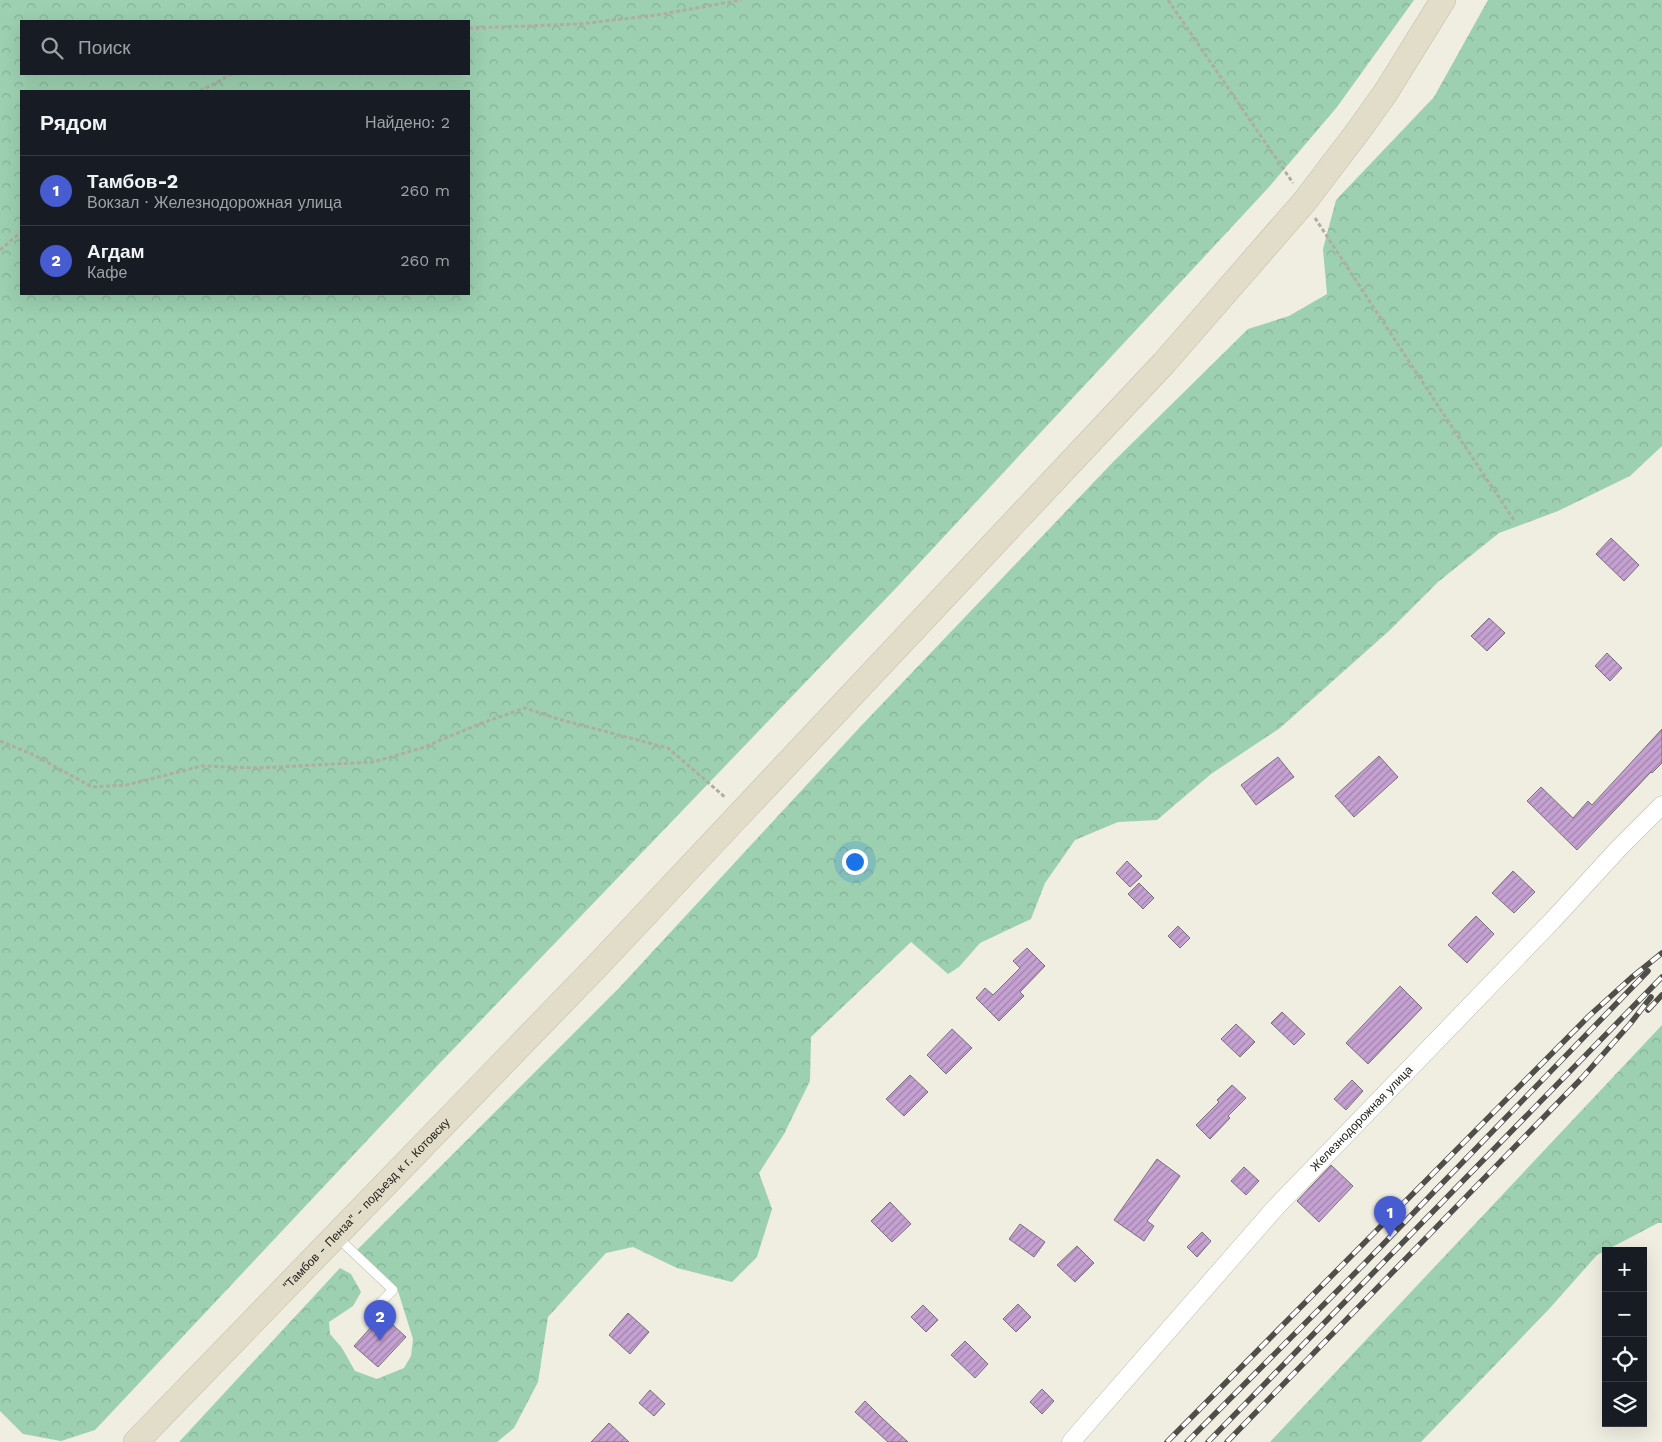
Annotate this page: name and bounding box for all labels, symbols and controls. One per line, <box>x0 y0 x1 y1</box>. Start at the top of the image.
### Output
search box <box>20 20 470 75</box>
icon: search <box>38 34 66 62</box>
text: Поиск <box>78 36 131 59</box>
text: Рядом <box>40 110 107 135</box>
text: Найдено: 2 <box>365 113 450 132</box>
text: Тамбов-2 <box>87 170 178 193</box>
text: 1 <box>53 181 59 200</box>
text: 260 m <box>400 181 450 200</box>
text: Вокзал · Железнодорожная улица <box>87 193 342 212</box>
text: Агдам <box>87 240 145 263</box>
text: 2 <box>51 251 61 270</box>
text: 260 m <box>400 251 450 270</box>
text: Кафе <box>87 263 127 282</box>
your location <box>842 849 868 875</box>
street label: Железнодорожная улица <box>1307 1063 1416 1174</box>
street label: "Тамбов - Пенза" - подъезд к г. Котовску <box>280 1115 453 1293</box>
pin: 1 <box>1374 1196 1406 1237</box>
map controls <box>1602 1247 1647 1427</box>
button: + <box>1602 1247 1647 1292</box>
button: − <box>1602 1292 1647 1337</box>
pin: 2 <box>364 1300 396 1341</box>
button: locate <box>1602 1337 1647 1382</box>
button: layers <box>1602 1382 1647 1427</box>

